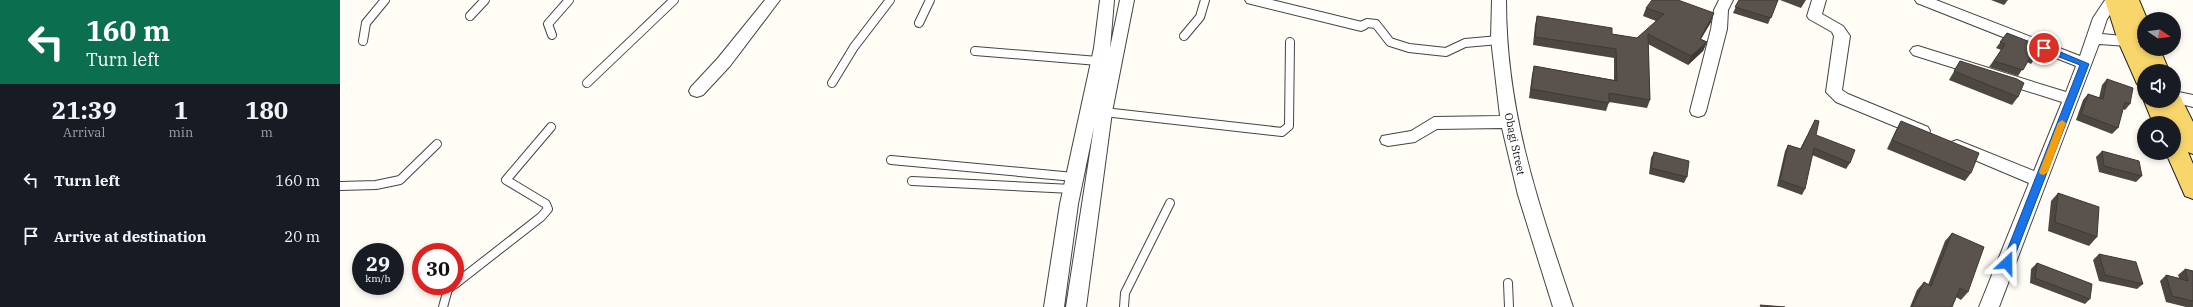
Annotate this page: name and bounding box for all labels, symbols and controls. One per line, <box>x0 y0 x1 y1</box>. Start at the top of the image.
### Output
text: 160 m <box>86 12 170 49</box>
north arrow <box>2137 12 2181 56</box>
map controls <box>2137 12 2181 160</box>
icon: left <box>20 16 72 68</box>
pin <box>2027 31 2061 65</box>
icon: arrive <box>2033 37 2055 59</box>
text: Turn left <box>86 48 160 71</box>
button: sound <box>2137 64 2181 108</box>
text: 21:39 <box>52 94 117 126</box>
text: 1 <box>174 94 188 126</box>
text: 180 <box>245 94 288 126</box>
street label: Obagi Street <box>1502 112 1528 177</box>
button: search <box>2137 116 2181 160</box>
text: Arrival <box>63 124 105 141</box>
text: min <box>168 124 193 141</box>
text: m <box>260 124 273 141</box>
icon: left <box>20 169 42 191</box>
text: Turn left <box>54 171 120 190</box>
text: 160 m <box>275 171 320 190</box>
icon: arrive <box>20 225 42 247</box>
text: Arrive at destination <box>54 227 206 246</box>
text: 20 m <box>284 227 320 246</box>
position arrow <box>1986 242 2028 284</box>
speed limit sign: 30 <box>412 243 464 295</box>
text: 29 <box>366 250 390 277</box>
text: km/h <box>365 272 391 285</box>

